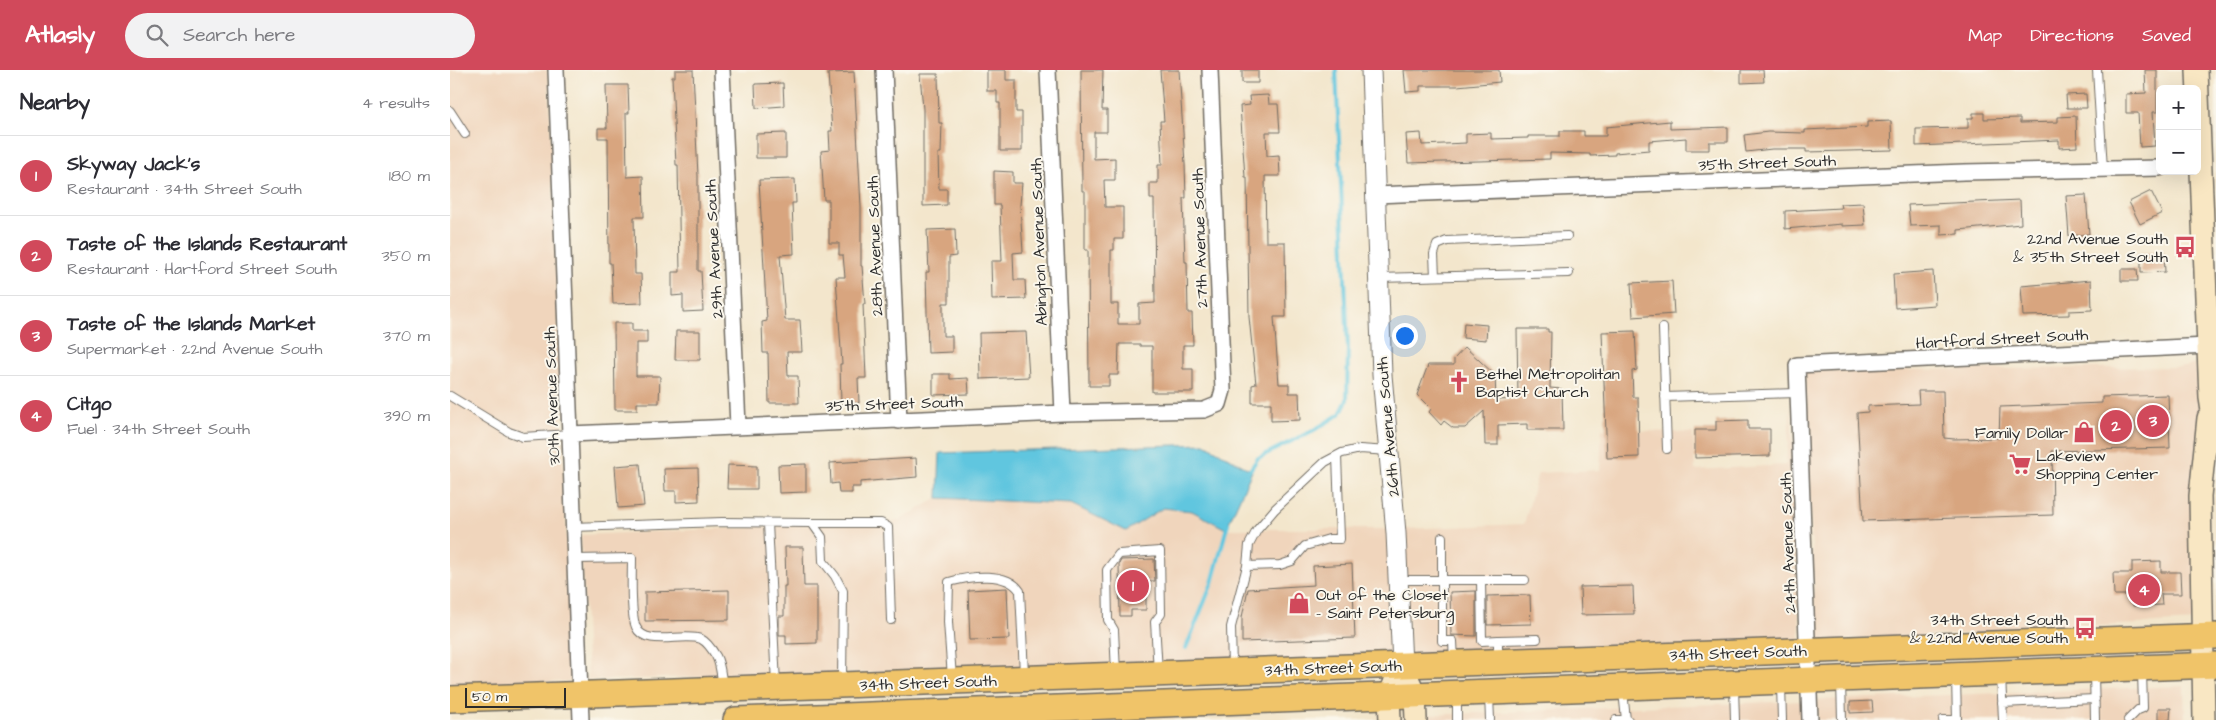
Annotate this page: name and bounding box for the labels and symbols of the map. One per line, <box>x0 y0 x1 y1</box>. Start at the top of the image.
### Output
street label: 35th Street South <box>1698 150 1836 176</box>
street label: Abington Avenue South <box>1025 158 1054 326</box>
street label: 27th Avenue South <box>1187 168 1213 308</box>
street label: 28th Avenue South <box>862 175 888 317</box>
street label: 29th Avenue South <box>699 179 729 319</box>
place label: 22nd Avenue South & 35th Street South <box>2013 228 2168 268</box>
bus stop icon: 22nd Avenue South & 35th Street South <box>2172 234 2198 260</box>
your location <box>1392 323 1418 349</box>
street label: Hartford Street South <box>1915 323 2089 355</box>
street label: 30th Avenue South <box>539 326 565 466</box>
street label: 26th Avenue South <box>1371 356 1405 498</box>
place label: Bethel Metropolitan Baptist Church <box>1476 363 1620 403</box>
church icon: Bethel Metropolitan Baptist Church <box>1446 369 1472 395</box>
street label: 35th Street South <box>825 391 963 417</box>
pin: 3 <box>2137 402 2169 440</box>
pin: 2 <box>2100 407 2132 445</box>
shop icon: Family Dollar <box>2071 419 2097 445</box>
place label: Family Dollar <box>1975 422 2068 445</box>
place label: Lakeview Shopping Center <box>2036 445 2158 486</box>
supermarket icon: Lakeview Shopping Center <box>2007 451 2033 477</box>
street label: 24th Avenue South <box>1775 472 1801 614</box>
pin: 1 <box>1117 567 1149 605</box>
pin: 4 <box>2128 571 2160 609</box>
place label: Out of the Closet - Saint Petersburg <box>1316 584 1454 625</box>
shop icon: Out of the Closet - Saint Petersburg <box>1286 590 1312 616</box>
place label: 34th Street South & 22nd Avenue South <box>1910 609 2068 649</box>
bus stop icon: 34th Street South & 22nd Avenue South <box>2072 615 2098 641</box>
street label: 34th Street South <box>1669 640 1807 666</box>
street label: 34th Street South <box>1264 655 1402 681</box>
street label: 34th Street South <box>859 670 997 696</box>
scale bar <box>465 685 566 708</box>

